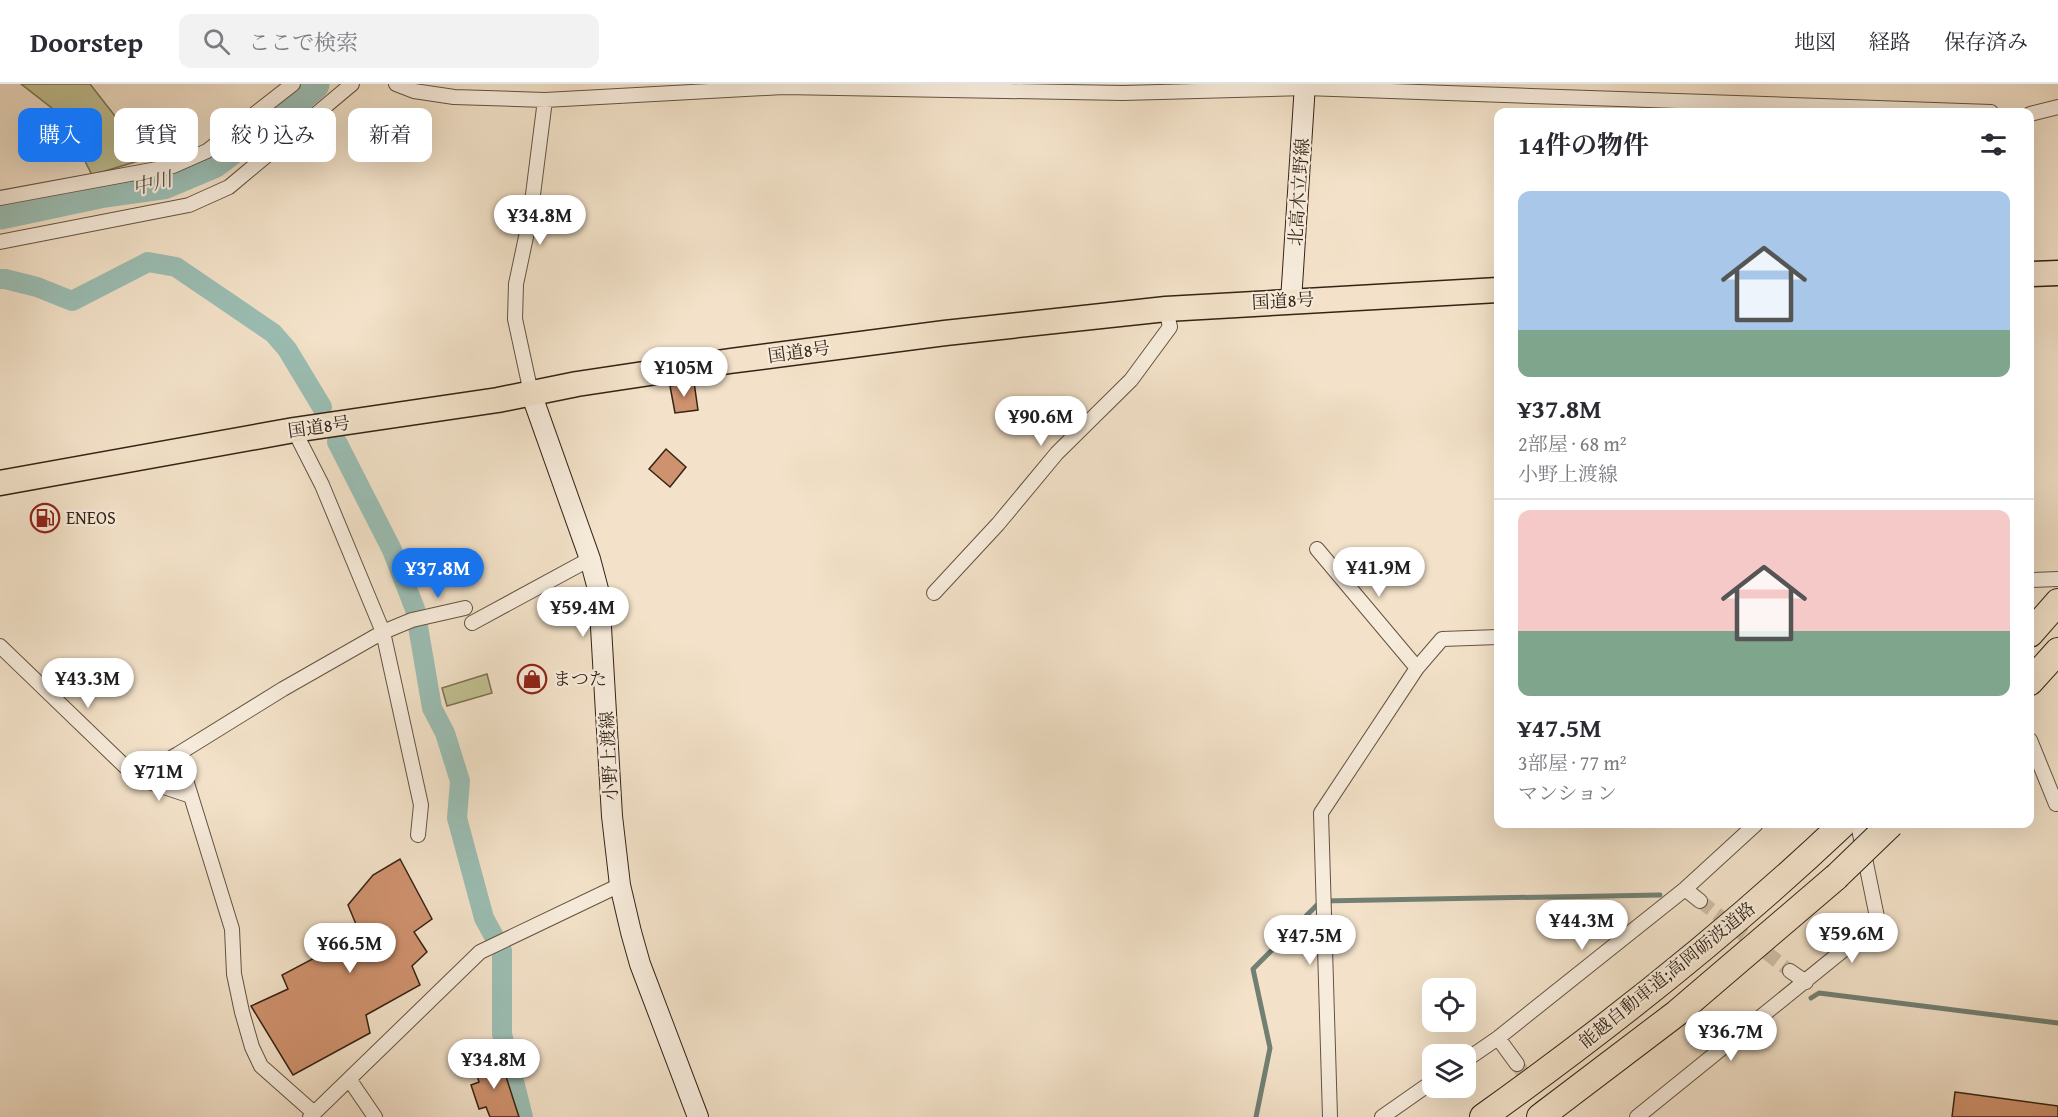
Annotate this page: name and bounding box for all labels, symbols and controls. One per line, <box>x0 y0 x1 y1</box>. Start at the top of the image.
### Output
search box <box>179 14 599 68</box>
text: Doorstep <box>30 21 143 62</box>
icon: search <box>200 25 233 58</box>
text: ここで検索 <box>248 26 358 58</box>
text: 地図 <box>1794 26 1836 57</box>
text: 経路 <box>1869 26 1911 57</box>
text: 保存済み <box>1944 26 2028 57</box>
chip: 購入 <box>18 108 102 162</box>
chip: 賃貸 <box>114 108 198 162</box>
chip: 絞り込み <box>210 108 336 162</box>
chip: 新着 <box>348 108 432 162</box>
text: 14件の物件 <box>1518 125 1649 164</box>
icon: filters <box>1977 128 2010 161</box>
street label: 北高木立野線 <box>1281 137 1316 247</box>
water label: 中川 <box>129 163 177 201</box>
pin: ¥34.8M <box>491 195 589 246</box>
text: ¥34.8M <box>508 200 572 229</box>
icon: home <box>1710 230 1818 338</box>
street label: 国道8号 <box>1251 285 1315 316</box>
street label: 国道8号 <box>766 334 832 369</box>
pin: ¥105M <box>642 347 726 398</box>
text: ¥105M <box>655 352 713 381</box>
text: ¥37.8M <box>1518 389 1602 428</box>
pin: ¥90.6M <box>992 396 1090 447</box>
text: ¥90.6M <box>1009 401 1073 430</box>
street label: 国道8号 <box>286 409 352 444</box>
text: 2部屋 · 68 m² <box>1518 429 1627 458</box>
text: 小野上渡線 <box>1518 459 1618 488</box>
fuel station icon: ENEOS <box>29 502 61 534</box>
place label: ENEOS <box>66 504 116 531</box>
pin: ¥41.9M <box>1330 547 1428 598</box>
pin: ¥37.8M <box>389 548 487 599</box>
icon: home <box>1710 549 1818 657</box>
text: ¥41.9M <box>1347 552 1411 581</box>
text: ¥37.8M <box>406 553 470 582</box>
pin: ¥59.4M <box>534 587 632 638</box>
text: ¥59.4M <box>551 592 615 621</box>
pin: ¥43.3M <box>39 658 137 709</box>
text: ¥43.3M <box>56 663 120 692</box>
shop icon: まつた <box>516 663 548 695</box>
place label: まつた <box>553 665 607 692</box>
text: ¥47.5M <box>1518 708 1602 747</box>
street label: 小野上渡線 <box>593 710 624 802</box>
text: 3部屋 · 77 m² <box>1518 748 1627 777</box>
pin: ¥71M <box>123 751 195 802</box>
text: ¥71M <box>135 756 183 785</box>
text: マンション <box>1518 778 1617 807</box>
street label: 能越自動車道;高岡砺波道路 <box>1573 895 1761 1054</box>
pin: ¥44.3M <box>1533 900 1631 951</box>
text: ¥44.3M <box>1550 905 1614 934</box>
pin: ¥59.6M <box>1803 913 1901 964</box>
pin: ¥47.5M <box>1261 915 1359 966</box>
text: ¥59.6M <box>1820 918 1884 947</box>
text: ¥47.5M <box>1278 920 1342 949</box>
pin: ¥66.5M <box>301 923 399 974</box>
text: ¥66.5M <box>318 928 382 957</box>
map controls <box>1422 978 1476 1098</box>
button: locate <box>1422 978 1476 1032</box>
pin: ¥36.7M <box>1682 1011 1780 1062</box>
text: ¥36.7M <box>1699 1016 1763 1045</box>
pin: ¥34.8M <box>445 1039 543 1090</box>
text: ¥34.8M <box>462 1044 526 1073</box>
button: layers <box>1422 1044 1476 1098</box>

